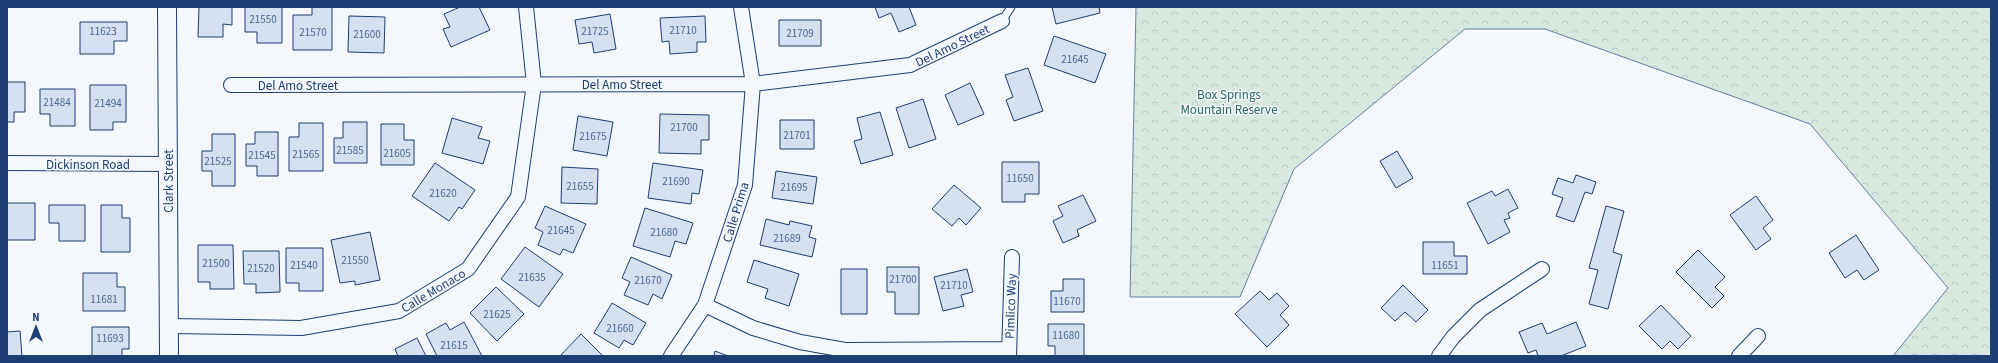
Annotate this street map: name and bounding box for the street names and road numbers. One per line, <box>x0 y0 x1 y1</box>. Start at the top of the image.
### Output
street label: Del Amo Street <box>912 20 993 72</box>
street label: Del Amo Street <box>582 76 663 94</box>
street label: Del Amo Street <box>258 77 339 95</box>
street label: Clark Street <box>160 149 178 213</box>
street label: Dickinson Road <box>46 156 130 174</box>
street label: Calle Prima <box>718 180 754 245</box>
street label: Calle Monaco <box>398 264 469 317</box>
street label: Pimlico Way <box>1001 273 1021 339</box>

